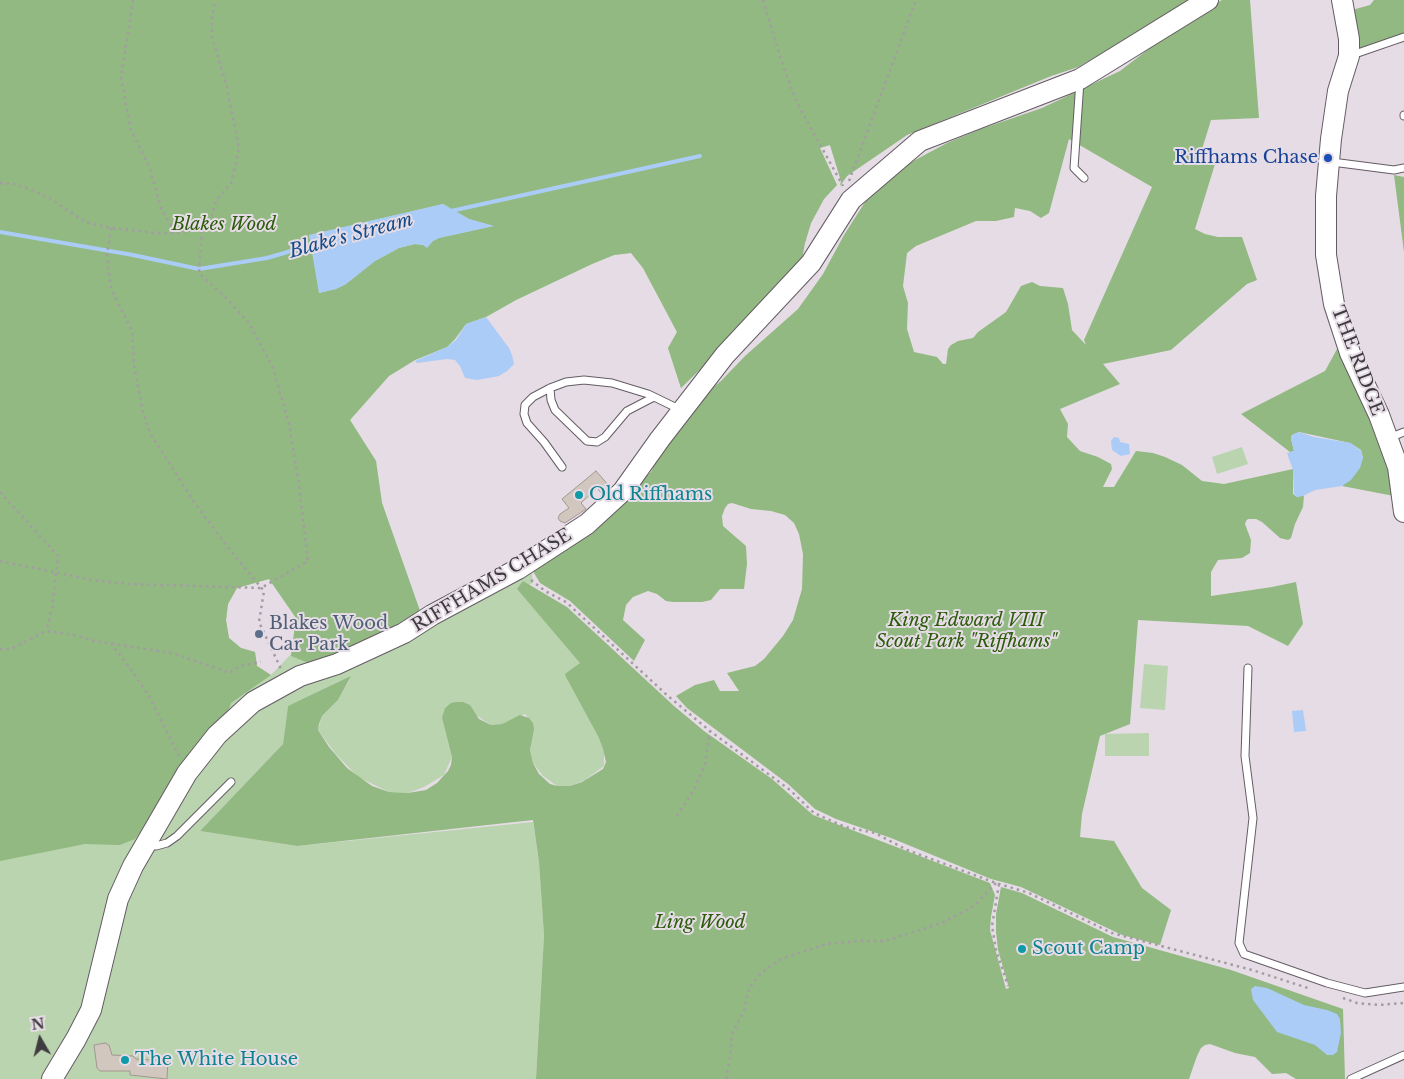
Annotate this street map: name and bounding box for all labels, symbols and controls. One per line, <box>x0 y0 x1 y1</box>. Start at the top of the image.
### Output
place label: Riffhams Chase <box>1174 147 1318 169</box>
marker: Riffhams Chase <box>1322 152 1334 164</box>
water label: Blake's Stream <box>287 209 415 263</box>
park label: Blakes Wood <box>172 214 276 236</box>
street label: THE RIDGE <box>1326 303 1388 419</box>
place label: Old Riffhams <box>589 484 712 506</box>
marker: Old Riffhams <box>573 489 585 501</box>
street label: RIFFHAMS CHASE <box>408 525 576 637</box>
park label: King Edward VIII Scout Park "Riffhams" <box>875 610 1057 652</box>
place label: Blakes Wood Car Park <box>269 613 388 656</box>
marker: Blakes Wood Car Park <box>253 628 265 640</box>
park label: Ling Wood <box>654 912 746 934</box>
place label: Scout Camp <box>1032 938 1145 960</box>
marker: Scout Camp <box>1016 943 1028 955</box>
north arrow <box>15 1014 65 1064</box>
text: N <box>30 1014 46 1034</box>
place label: The White House <box>135 1049 298 1071</box>
marker: The White House <box>119 1054 131 1066</box>

